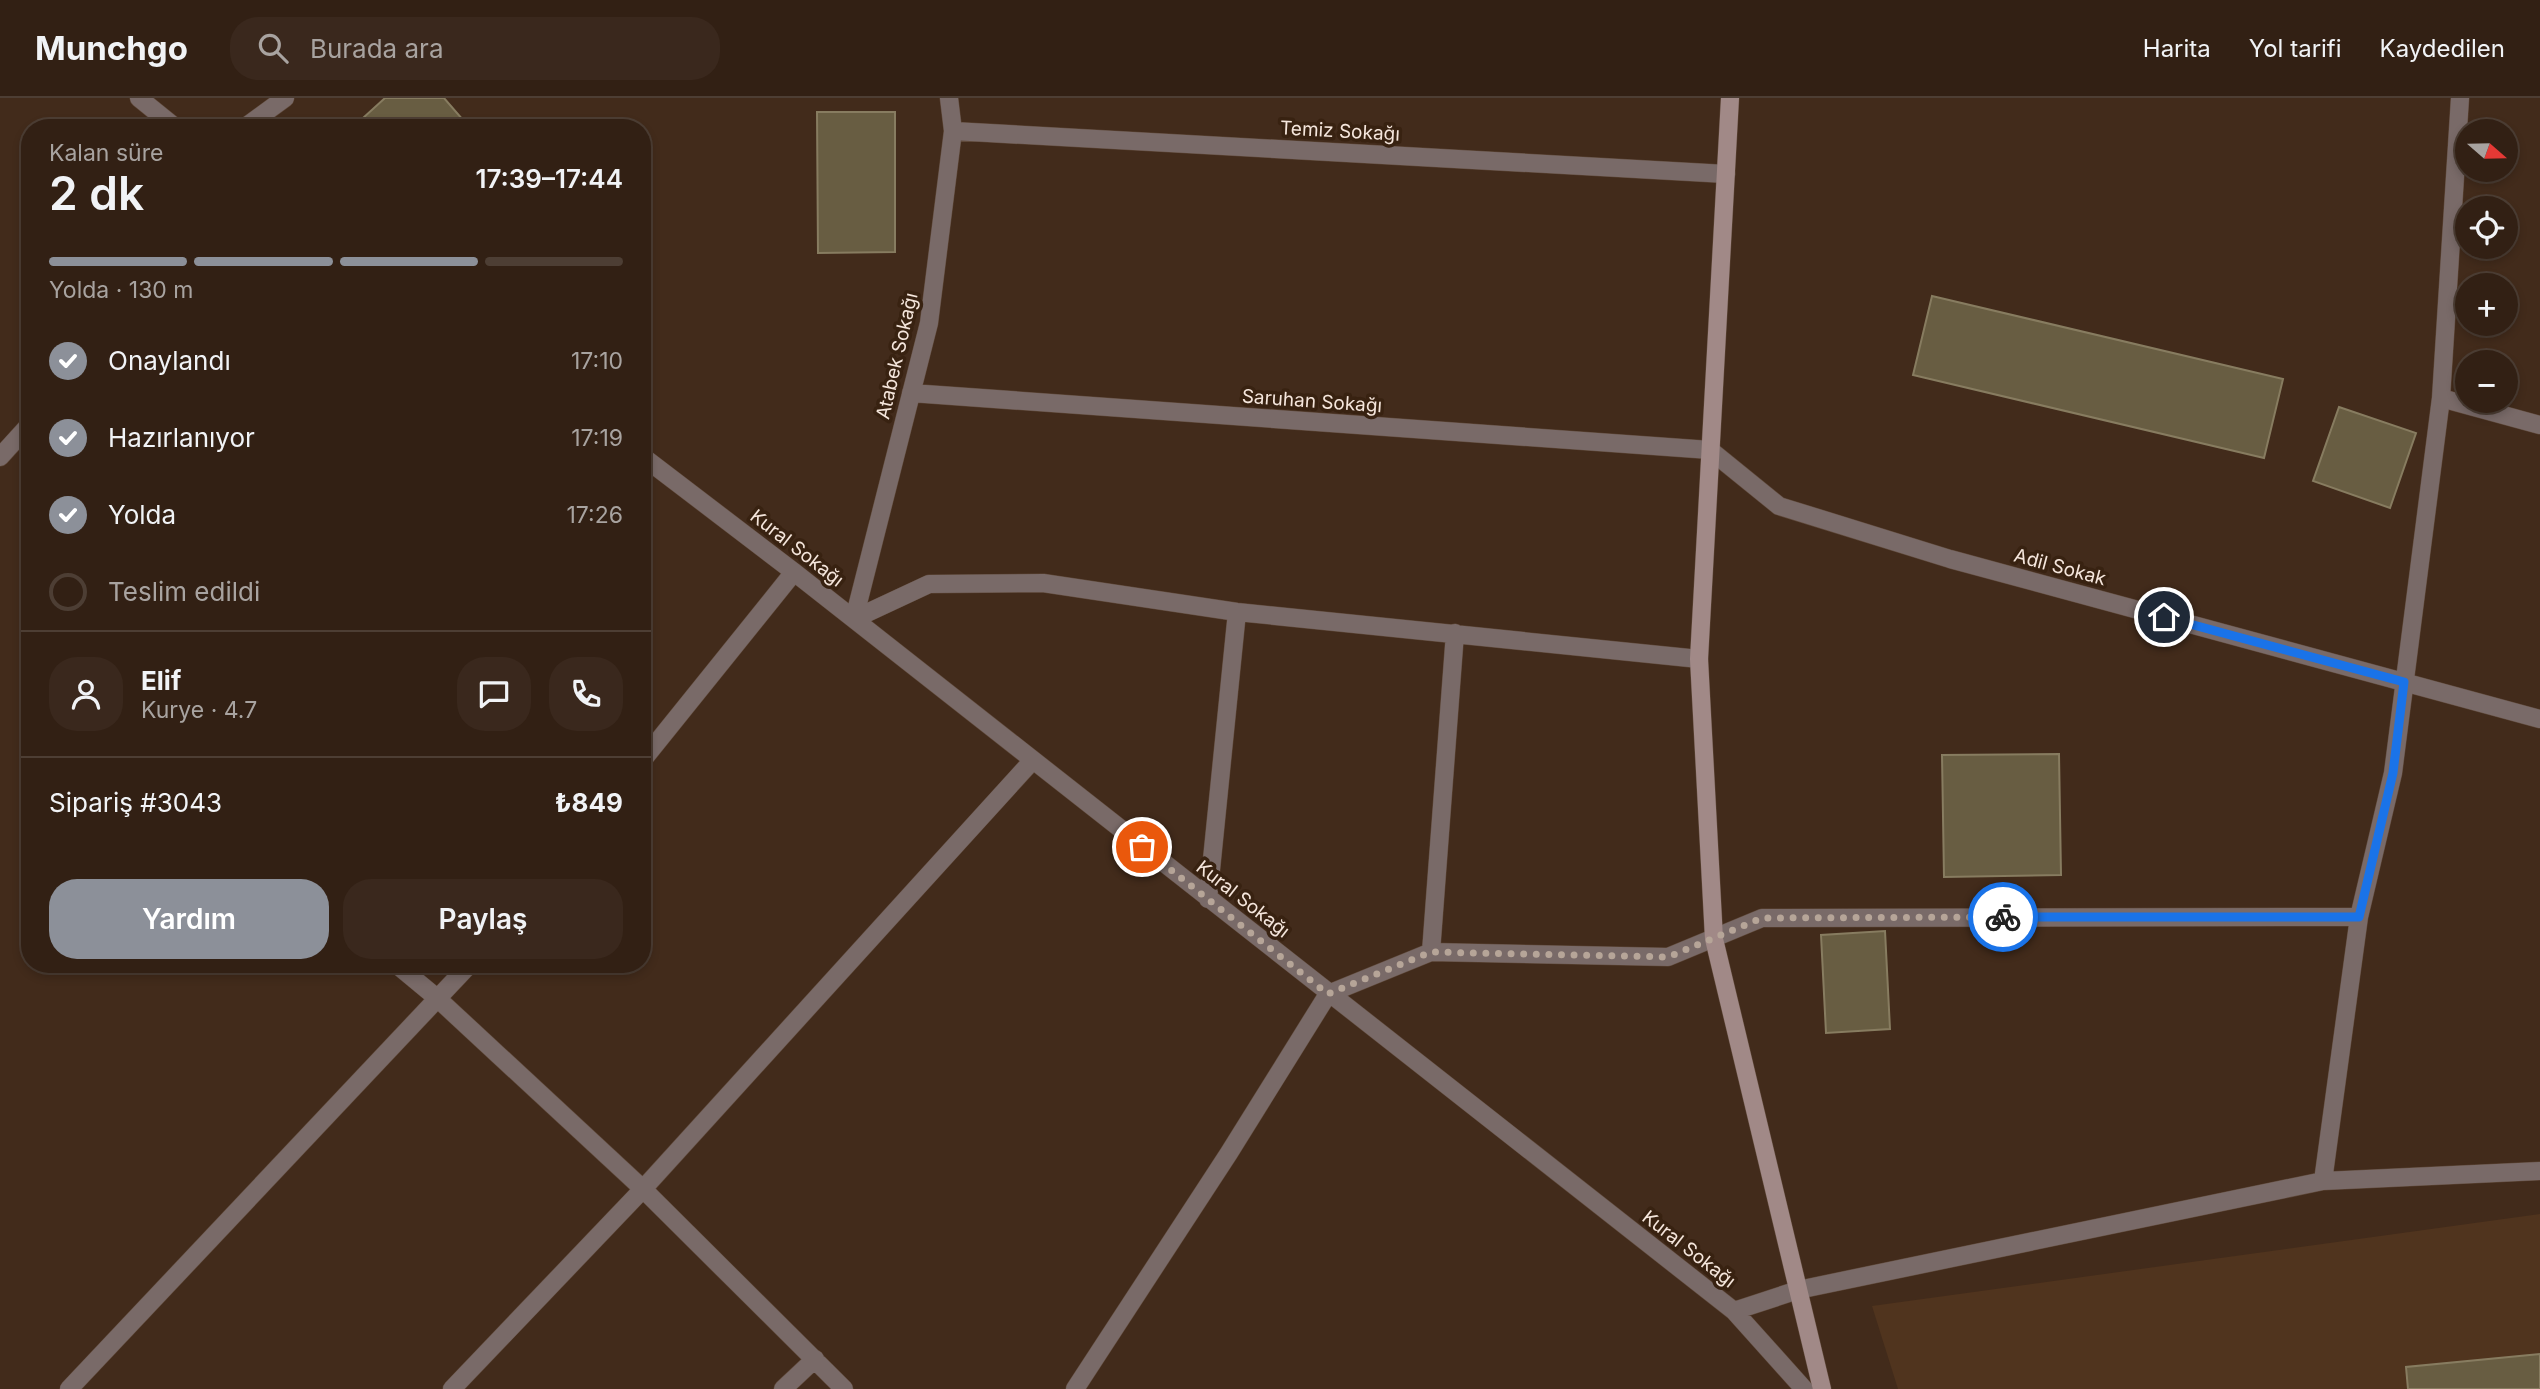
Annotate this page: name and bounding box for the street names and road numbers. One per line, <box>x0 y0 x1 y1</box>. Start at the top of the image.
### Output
street label: Temiz Sokağı <box>1280 116 1400 146</box>
street label: Atabek Sokağı <box>871 290 923 422</box>
street label: Saruhan Sokağı <box>1241 385 1383 417</box>
street label: Kural Sokağı <box>746 504 848 592</box>
street label: Adil Sokak <box>2011 544 2109 590</box>
street label: Kural Sokağı <box>1192 855 1294 943</box>
street label: Kural Sokağı <box>1638 1205 1740 1293</box>

